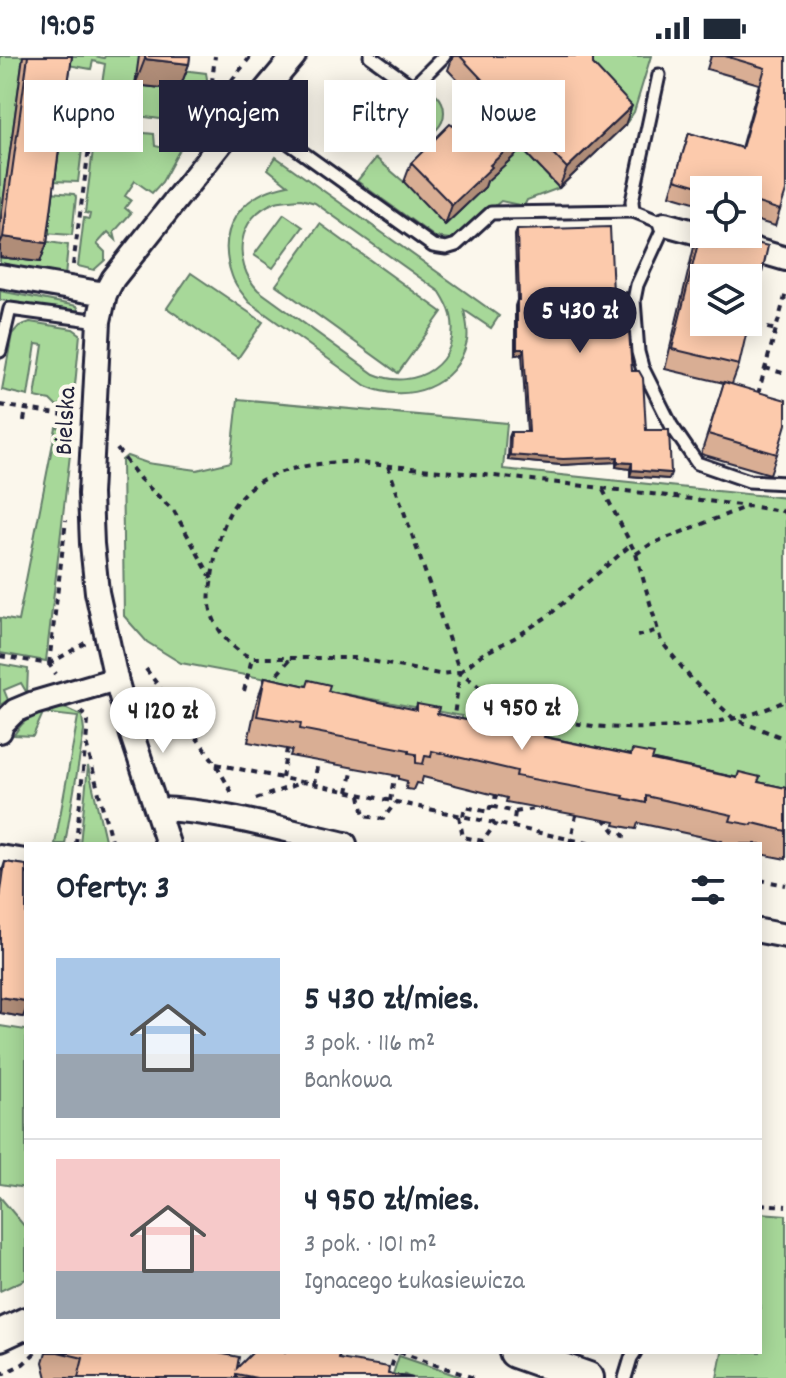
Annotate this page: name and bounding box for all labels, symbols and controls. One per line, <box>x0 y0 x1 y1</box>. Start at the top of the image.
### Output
text: 19:05 <box>40 7 96 50</box>
chip: Kupno <box>24 80 143 152</box>
chip: Wynajem <box>159 80 308 152</box>
chip: Filtry <box>324 80 436 152</box>
chip: Nowe <box>452 80 565 152</box>
map controls <box>690 176 762 336</box>
button: locate <box>690 176 762 248</box>
button: layers <box>690 264 762 336</box>
pin: 5 430 zł <box>497 287 663 355</box>
text: 5 430 zł <box>542 294 618 331</box>
street label: Bielska <box>47 385 87 456</box>
pin: 4 950 zł <box>439 684 605 752</box>
pin: 4 120 zł <box>80 687 246 755</box>
text: 4 950 zł <box>483 691 561 728</box>
text: 4 120 zł <box>128 694 198 731</box>
text: Oferty: 3 <box>56 866 170 915</box>
icon: filters <box>686 868 730 912</box>
text: 5 430 zł/mies. <box>304 977 479 1026</box>
icon: home <box>120 990 216 1086</box>
text: 3 pok. · 116 m² <box>304 1026 435 1063</box>
text: Bankowa <box>304 1063 392 1100</box>
text: 4 950 zł/mies. <box>304 1178 479 1227</box>
icon: home <box>120 1191 216 1287</box>
text: 3 pok. · 101 m² <box>304 1227 437 1264</box>
text: Ignacego Łukasiewicza <box>304 1264 525 1301</box>

